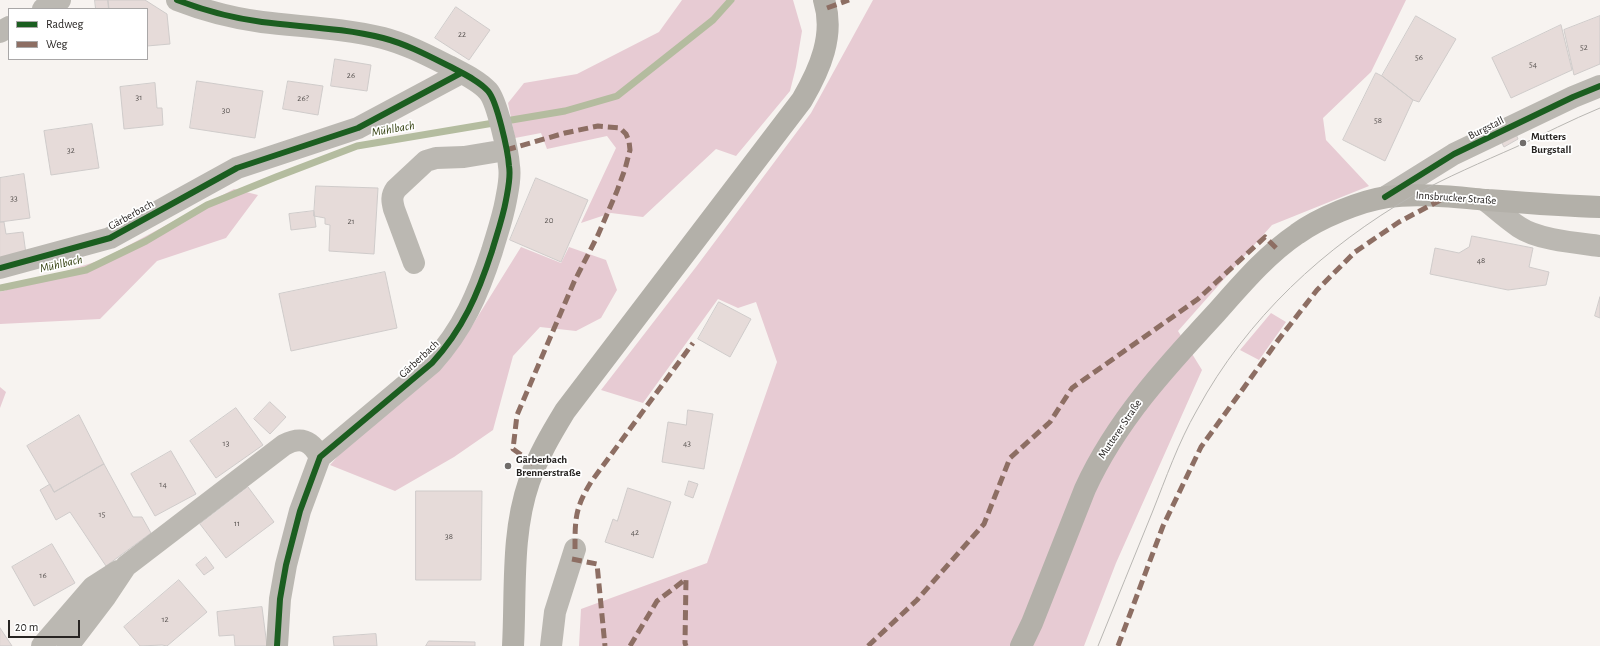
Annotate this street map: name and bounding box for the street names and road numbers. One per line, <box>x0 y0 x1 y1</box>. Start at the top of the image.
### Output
street label: Burgstall <box>1466 114 1506 142</box>
street label: Innsbrucker Straße <box>1415 189 1497 207</box>
street label: Gärberbach <box>106 197 156 233</box>
street label: Gärberbach <box>396 337 442 381</box>
street label: Mutterer Straße <box>1095 397 1145 461</box>

